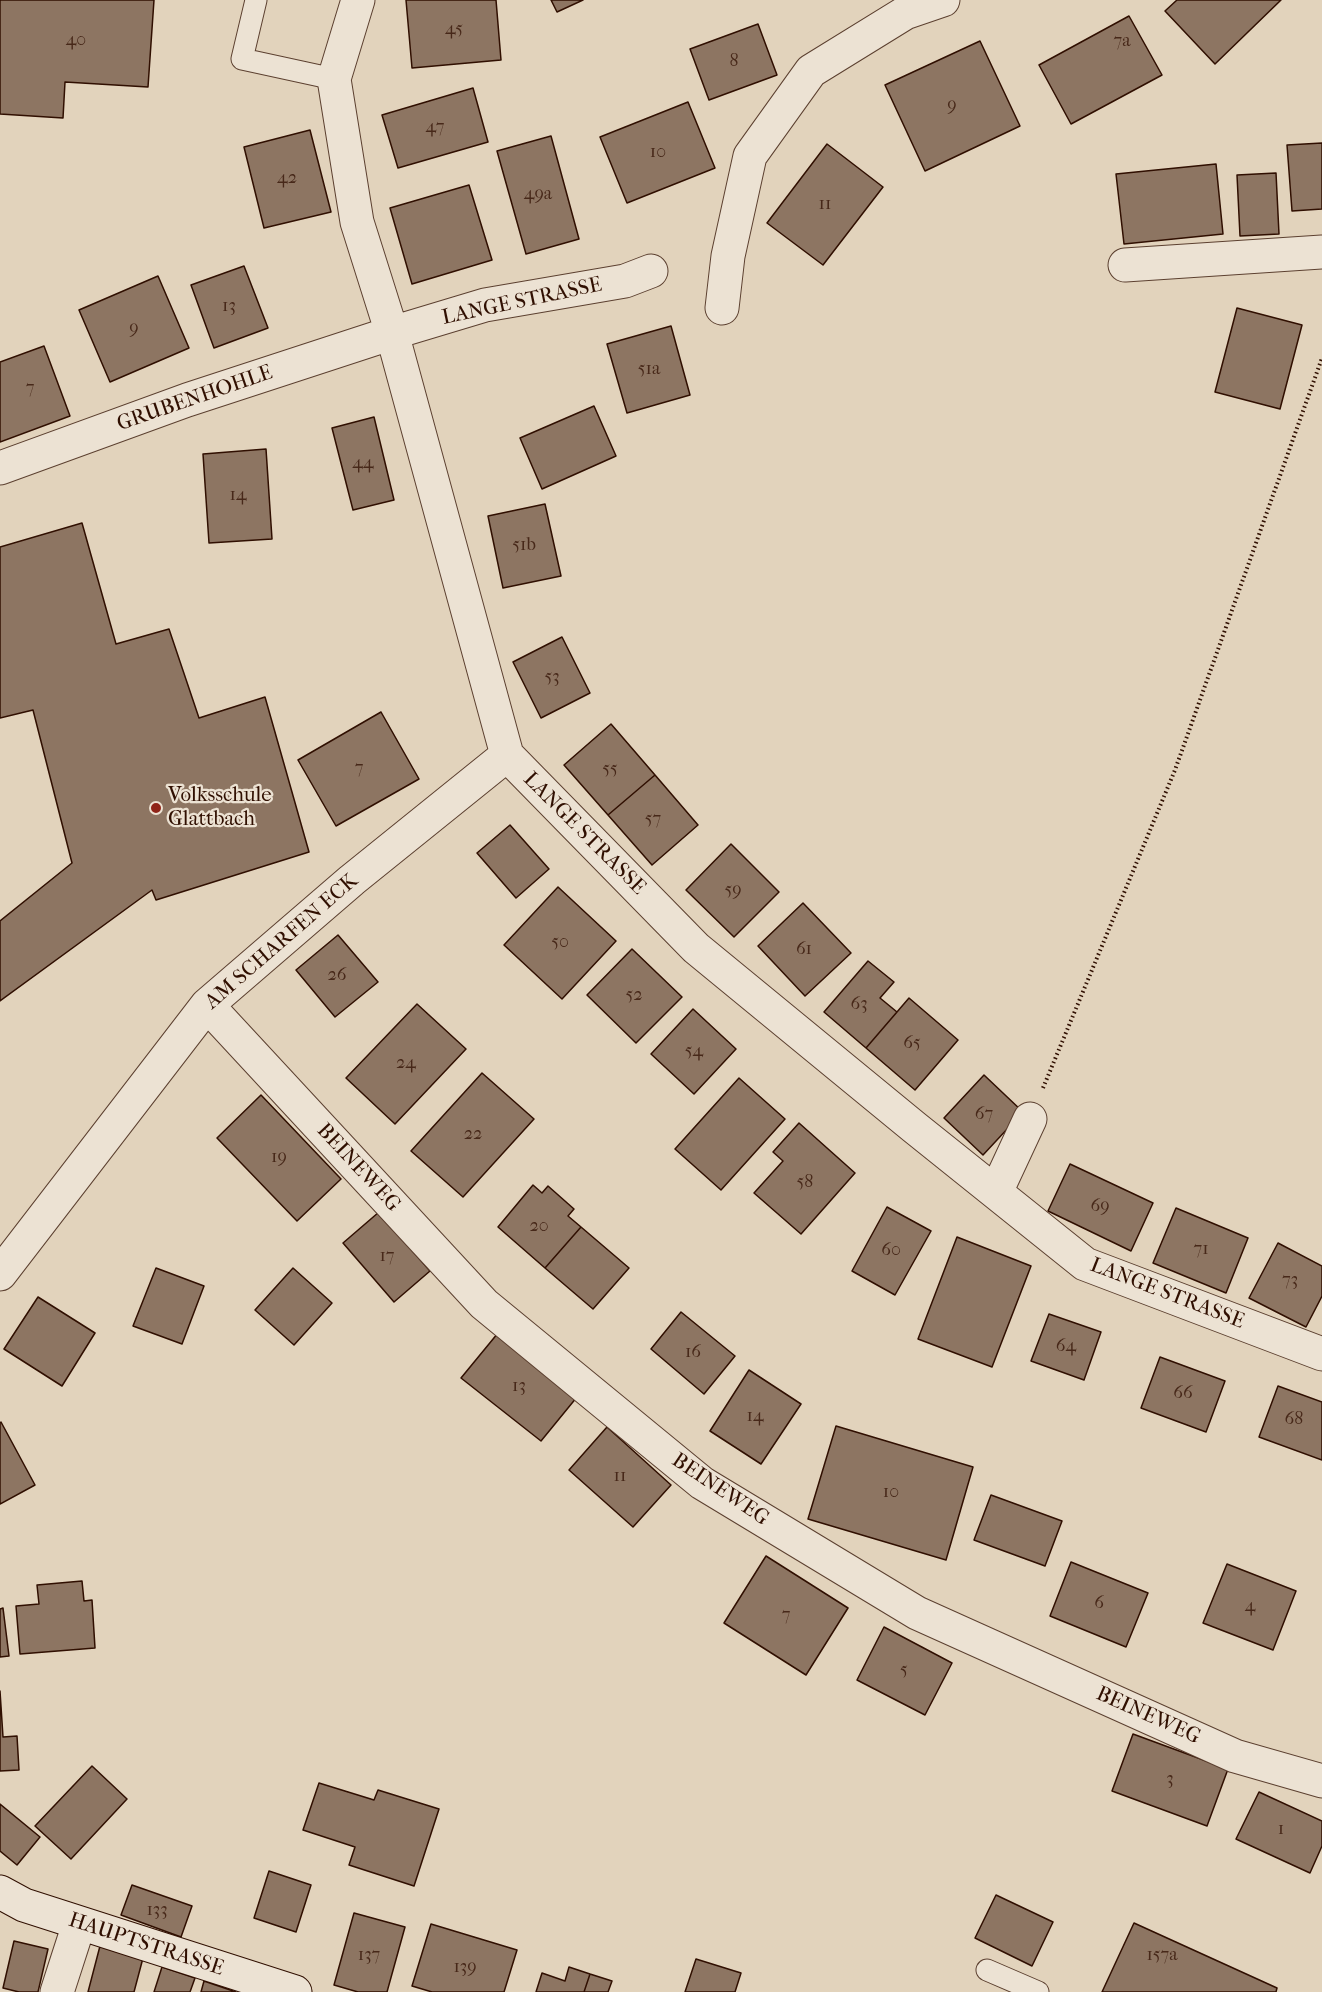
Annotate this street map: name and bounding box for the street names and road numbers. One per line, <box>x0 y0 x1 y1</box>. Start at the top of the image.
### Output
street label: LANGE STRASSE <box>440 273 604 331</box>
street label: GRUBENHOHLE <box>114 361 276 437</box>
street label: LANGE STRASSE <box>518 768 650 900</box>
street label: AM SCHARFEN ECK <box>200 869 364 1015</box>
street label: BEINEWEG <box>311 1119 405 1217</box>
street label: LANGE STRASSE <box>1086 1253 1248 1335</box>
street label: BEINEWEG <box>667 1448 773 1532</box>
street label: BEINEWEG <box>1092 1682 1204 1750</box>
street label: HAUPTSTRASSE <box>65 1908 227 1982</box>

